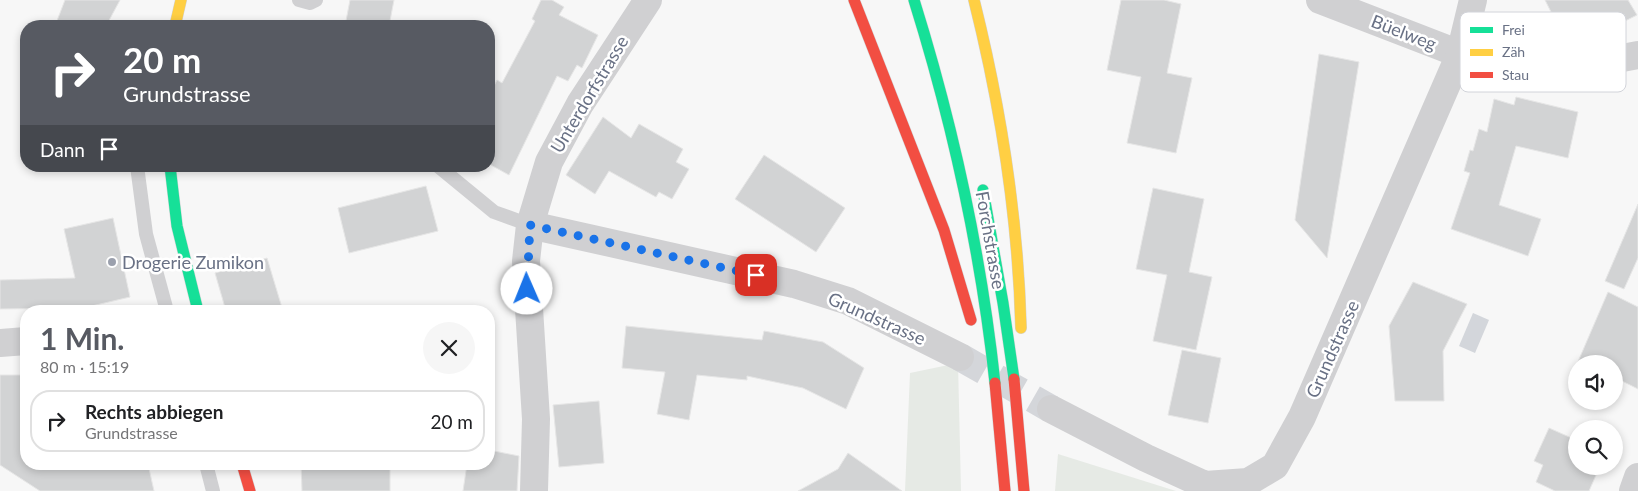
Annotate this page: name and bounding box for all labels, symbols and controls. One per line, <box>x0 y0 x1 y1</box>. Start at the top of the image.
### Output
street label: Büelweg <box>1368 10 1440 54</box>
legend <box>1460 12 1626 92</box>
text: Frei <box>1502 21 1525 38</box>
street label: Unterdorfstrasse <box>545 31 633 157</box>
text: 20 m <box>123 38 201 80</box>
icon: right <box>40 40 105 105</box>
text: Zäh <box>1502 43 1525 60</box>
text: Stau <box>1502 66 1529 83</box>
text: Grundstrasse <box>123 80 251 107</box>
icon: arrive <box>95 135 123 163</box>
text: Dann <box>40 138 85 161</box>
street label: Forchstrasse <box>972 189 1010 291</box>
place label: Drogerie Zumikon <box>122 251 264 273</box>
pin <box>735 254 777 296</box>
marker: Drogerie Zumikon <box>106 256 118 268</box>
icon: arrive <box>742 261 770 289</box>
position arrow <box>500 262 552 314</box>
street label: Grundstrasse <box>825 287 929 349</box>
street label: Grundstrasse <box>1301 297 1363 401</box>
text: 1 Min. <box>40 320 125 356</box>
button: close <box>423 322 475 374</box>
map controls <box>1568 355 1623 475</box>
button: sound <box>1568 355 1623 410</box>
text: 80 m · 15:19 <box>40 357 129 376</box>
text: Rechts abbiegen <box>85 400 223 423</box>
icon: right <box>42 407 70 435</box>
text: 20 m <box>430 410 473 433</box>
button: search <box>1568 420 1623 475</box>
text: Grundstrasse <box>85 423 178 442</box>

